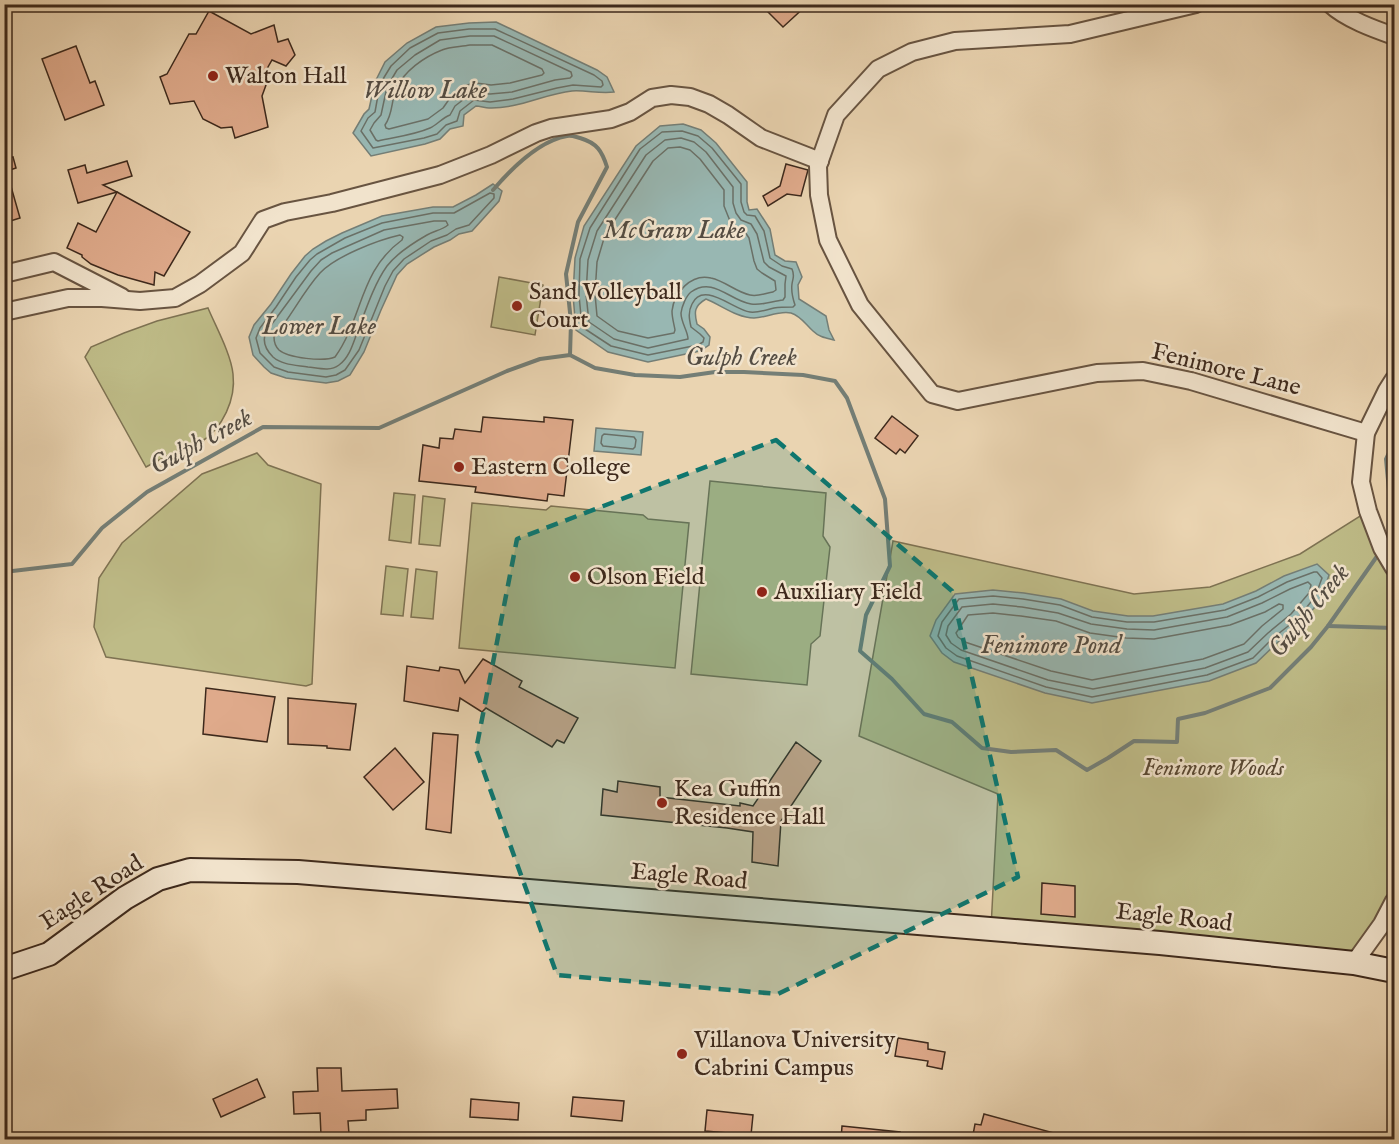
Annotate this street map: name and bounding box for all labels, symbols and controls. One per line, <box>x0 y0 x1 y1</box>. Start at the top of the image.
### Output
place label: Walton Hall <box>225 61 347 92</box>
marker: Walton Hall <box>206 69 220 83</box>
water label: Willow Lake <box>363 74 488 107</box>
water label: McGraw Lake <box>603 214 746 247</box>
place label: Sand Volleyball Court <box>529 277 682 336</box>
marker: Sand Volleyball Court <box>510 299 524 313</box>
water label: Lower Lake <box>261 310 377 343</box>
street label: Fenimore Lane <box>1148 336 1304 404</box>
water label: Gulph Creek <box>685 341 797 374</box>
water label: Gulph Creek <box>144 401 259 483</box>
place label: Eastern College <box>471 452 631 483</box>
marker: Eastern College <box>452 460 466 474</box>
water label: Gulph Creek <box>1261 557 1357 665</box>
place label: Olson Field <box>587 562 705 593</box>
marker: Olson Field <box>568 570 582 584</box>
place label: Auxiliary Field <box>773 577 922 608</box>
marker: Auxiliary Field <box>755 585 769 599</box>
water label: Fenimore Pond <box>980 629 1123 662</box>
park label: Fenimore Woods <box>1142 753 1285 784</box>
place label: Kea Guffin Residence Hall <box>674 774 826 833</box>
marker: Kea Guffin Residence Hall <box>655 796 669 810</box>
street label: Eagle Road <box>35 848 150 938</box>
street label: Eagle Road <box>629 856 749 898</box>
street label: Eagle Road <box>1114 896 1234 940</box>
place label: Villanova University Cabrini Campus <box>693 1025 895 1084</box>
marker: Villanova University Cabrini Campus <box>675 1047 689 1061</box>

